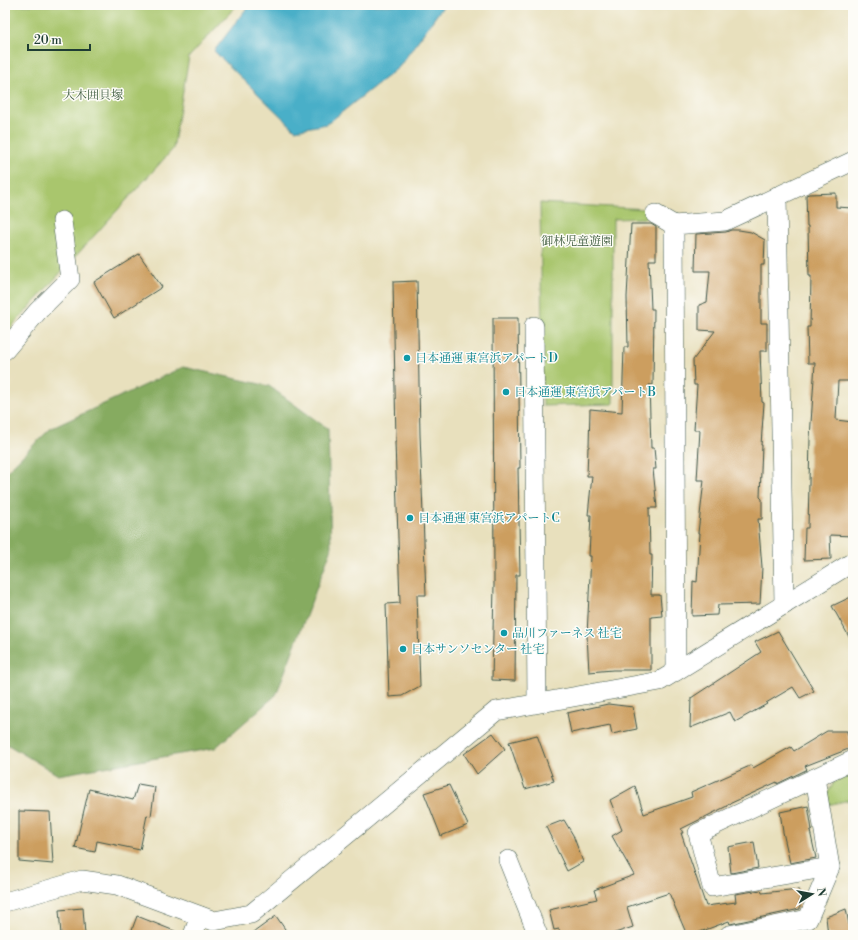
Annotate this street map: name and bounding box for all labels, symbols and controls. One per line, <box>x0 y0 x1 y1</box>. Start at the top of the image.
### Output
scale bar <box>28 26 90 52</box>
text: 20 m <box>34 33 62 48</box>
park label: 大木囲貝塚 <box>63 88 123 103</box>
park label: 御林児童遊園 <box>541 234 613 249</box>
place label: 日本通運 東宮浜アパートD <box>415 351 558 366</box>
marker: 日本通運 東宮浜アパートD <box>402 353 412 363</box>
place label: 日本通運 東宮浜アパートB <box>514 385 656 400</box>
marker: 日本通運 東宮浜アパートB <box>501 387 511 397</box>
place label: 日本通運 東宮浜アパートC <box>418 511 560 526</box>
marker: 日本通運 東宮浜アパートC <box>405 513 415 523</box>
place label: 品川ファーネス 社宅 <box>512 626 622 641</box>
marker: 品川ファーネス 社宅 <box>499 628 509 638</box>
place label: 日本サンソセンター 社宅 <box>411 642 544 657</box>
marker: 日本サンソセンター 社宅 <box>398 644 408 654</box>
north arrow <box>792 874 832 914</box>
text: N <box>813 887 829 898</box>

